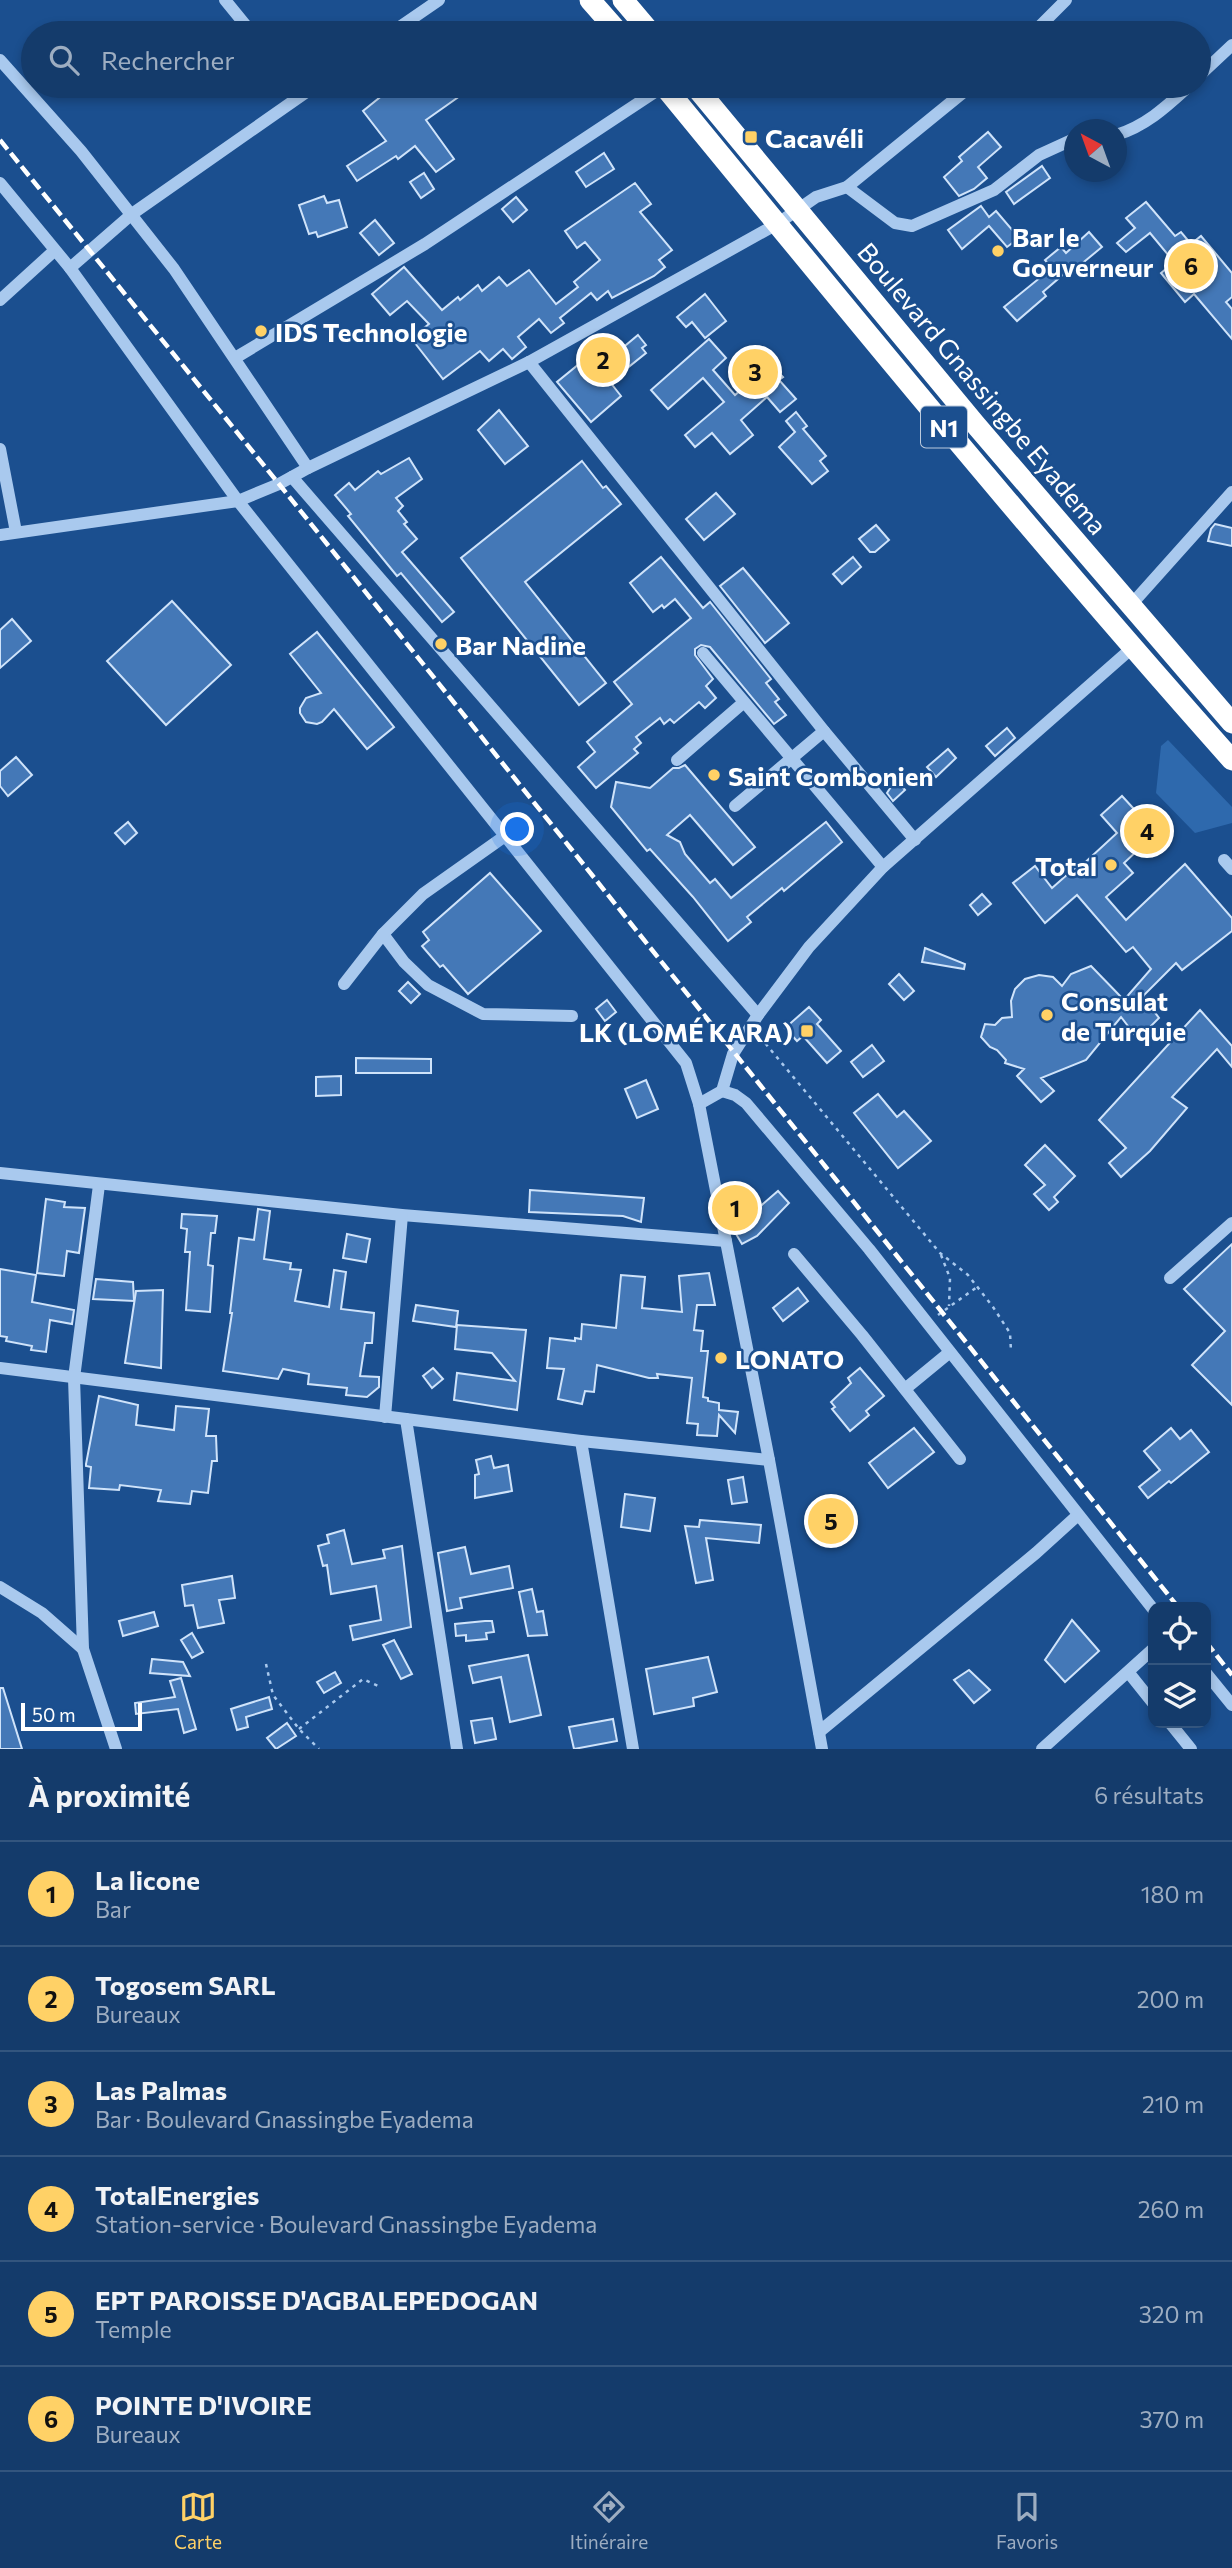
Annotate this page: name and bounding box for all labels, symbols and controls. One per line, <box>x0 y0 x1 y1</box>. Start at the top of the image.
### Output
search box <box>21 21 1211 98</box>
icon: search <box>45 41 83 79</box>
text: Rechercher <box>101 44 235 75</box>
north arrow <box>1064 119 1127 182</box>
place label: Cacavéli <box>765 122 864 153</box>
marker: Cacavéli <box>743 129 759 145</box>
place label: Bar le Gouverneur <box>1012 221 1154 282</box>
street label: Boulevard Gnassingbe Eyadema <box>852 236 1114 540</box>
pin: 6 <box>1168 240 1214 292</box>
marker: Bar le Gouverneur <box>990 243 1006 259</box>
place label: IDS Technologie <box>275 316 467 347</box>
marker: IDS Technologie <box>253 323 269 339</box>
pin: 2 <box>580 334 626 386</box>
pin: 3 <box>732 346 778 398</box>
road number: N1 <box>921 406 967 448</box>
place label: Bar Nadine <box>455 629 586 660</box>
marker: Bar Nadine <box>433 636 449 652</box>
place label: Saint Combonien <box>728 760 933 791</box>
marker: Saint Combonien <box>706 767 722 783</box>
pin: 4 <box>1124 805 1170 857</box>
your location <box>500 812 534 846</box>
place label: Total <box>1035 850 1097 881</box>
marker: Total <box>1103 857 1119 873</box>
place label: Consulat de Turquie <box>1061 985 1186 1046</box>
marker: Consulat de Turquie <box>1039 1007 1055 1023</box>
place label: LK (LOMÉ KARA) <box>579 1016 793 1047</box>
marker: LK (LOMÉ KARA) <box>799 1023 815 1039</box>
pin: 1 <box>712 1182 758 1234</box>
place label: LONATO <box>735 1343 844 1374</box>
marker: LONATO <box>713 1350 729 1366</box>
pin: 5 <box>808 1495 854 1547</box>
map controls <box>1148 1602 1211 1728</box>
button: locate <box>1148 1602 1211 1665</box>
button: layers <box>1148 1665 1211 1728</box>
scale bar <box>21 1700 142 1732</box>
text: 50 m <box>32 1703 76 1726</box>
text: À proximité <box>28 1776 190 1813</box>
text: 6 résultats <box>1094 1781 1204 1809</box>
text: La licone <box>95 1864 200 1895</box>
text: 1 <box>46 1880 56 1908</box>
text: 180 m <box>1141 1880 1204 1908</box>
text: Bar <box>95 1895 131 1923</box>
text: Togosem SARL <box>95 1969 276 2000</box>
text: 2 <box>44 1985 58 2013</box>
text: 200 m <box>1137 1985 1204 2013</box>
text: Bureaux <box>95 2000 181 2028</box>
text: Las Palmas <box>95 2074 227 2105</box>
text: 3 <box>44 2090 58 2118</box>
text: 210 m <box>1142 2090 1204 2118</box>
text: Bar · Boulevard Gnassingbe Eyadema <box>95 2105 474 2133</box>
text: TotalEnergies <box>95 2179 259 2210</box>
text: 4 <box>44 2195 58 2223</box>
text: 260 m <box>1138 2195 1204 2223</box>
text: Station-service · Boulevard Gnassingbe Eyadema <box>95 2210 597 2238</box>
text: EPT PAROISSE D'AGBALEPEDOGAN <box>95 2284 538 2315</box>
text: 5 <box>44 2300 58 2328</box>
text: 320 m <box>1139 2300 1204 2328</box>
text: Temple <box>95 2315 172 2343</box>
text: POINTE D'IVOIRE <box>95 2389 312 2420</box>
text: 6 <box>44 2405 58 2433</box>
text: 370 m <box>1139 2405 1204 2433</box>
text: Bureaux <box>95 2420 181 2448</box>
tab: Carte <box>174 2488 222 2553</box>
tab: Itinéraire <box>570 2488 648 2553</box>
tab: Favoris <box>996 2488 1058 2553</box>

